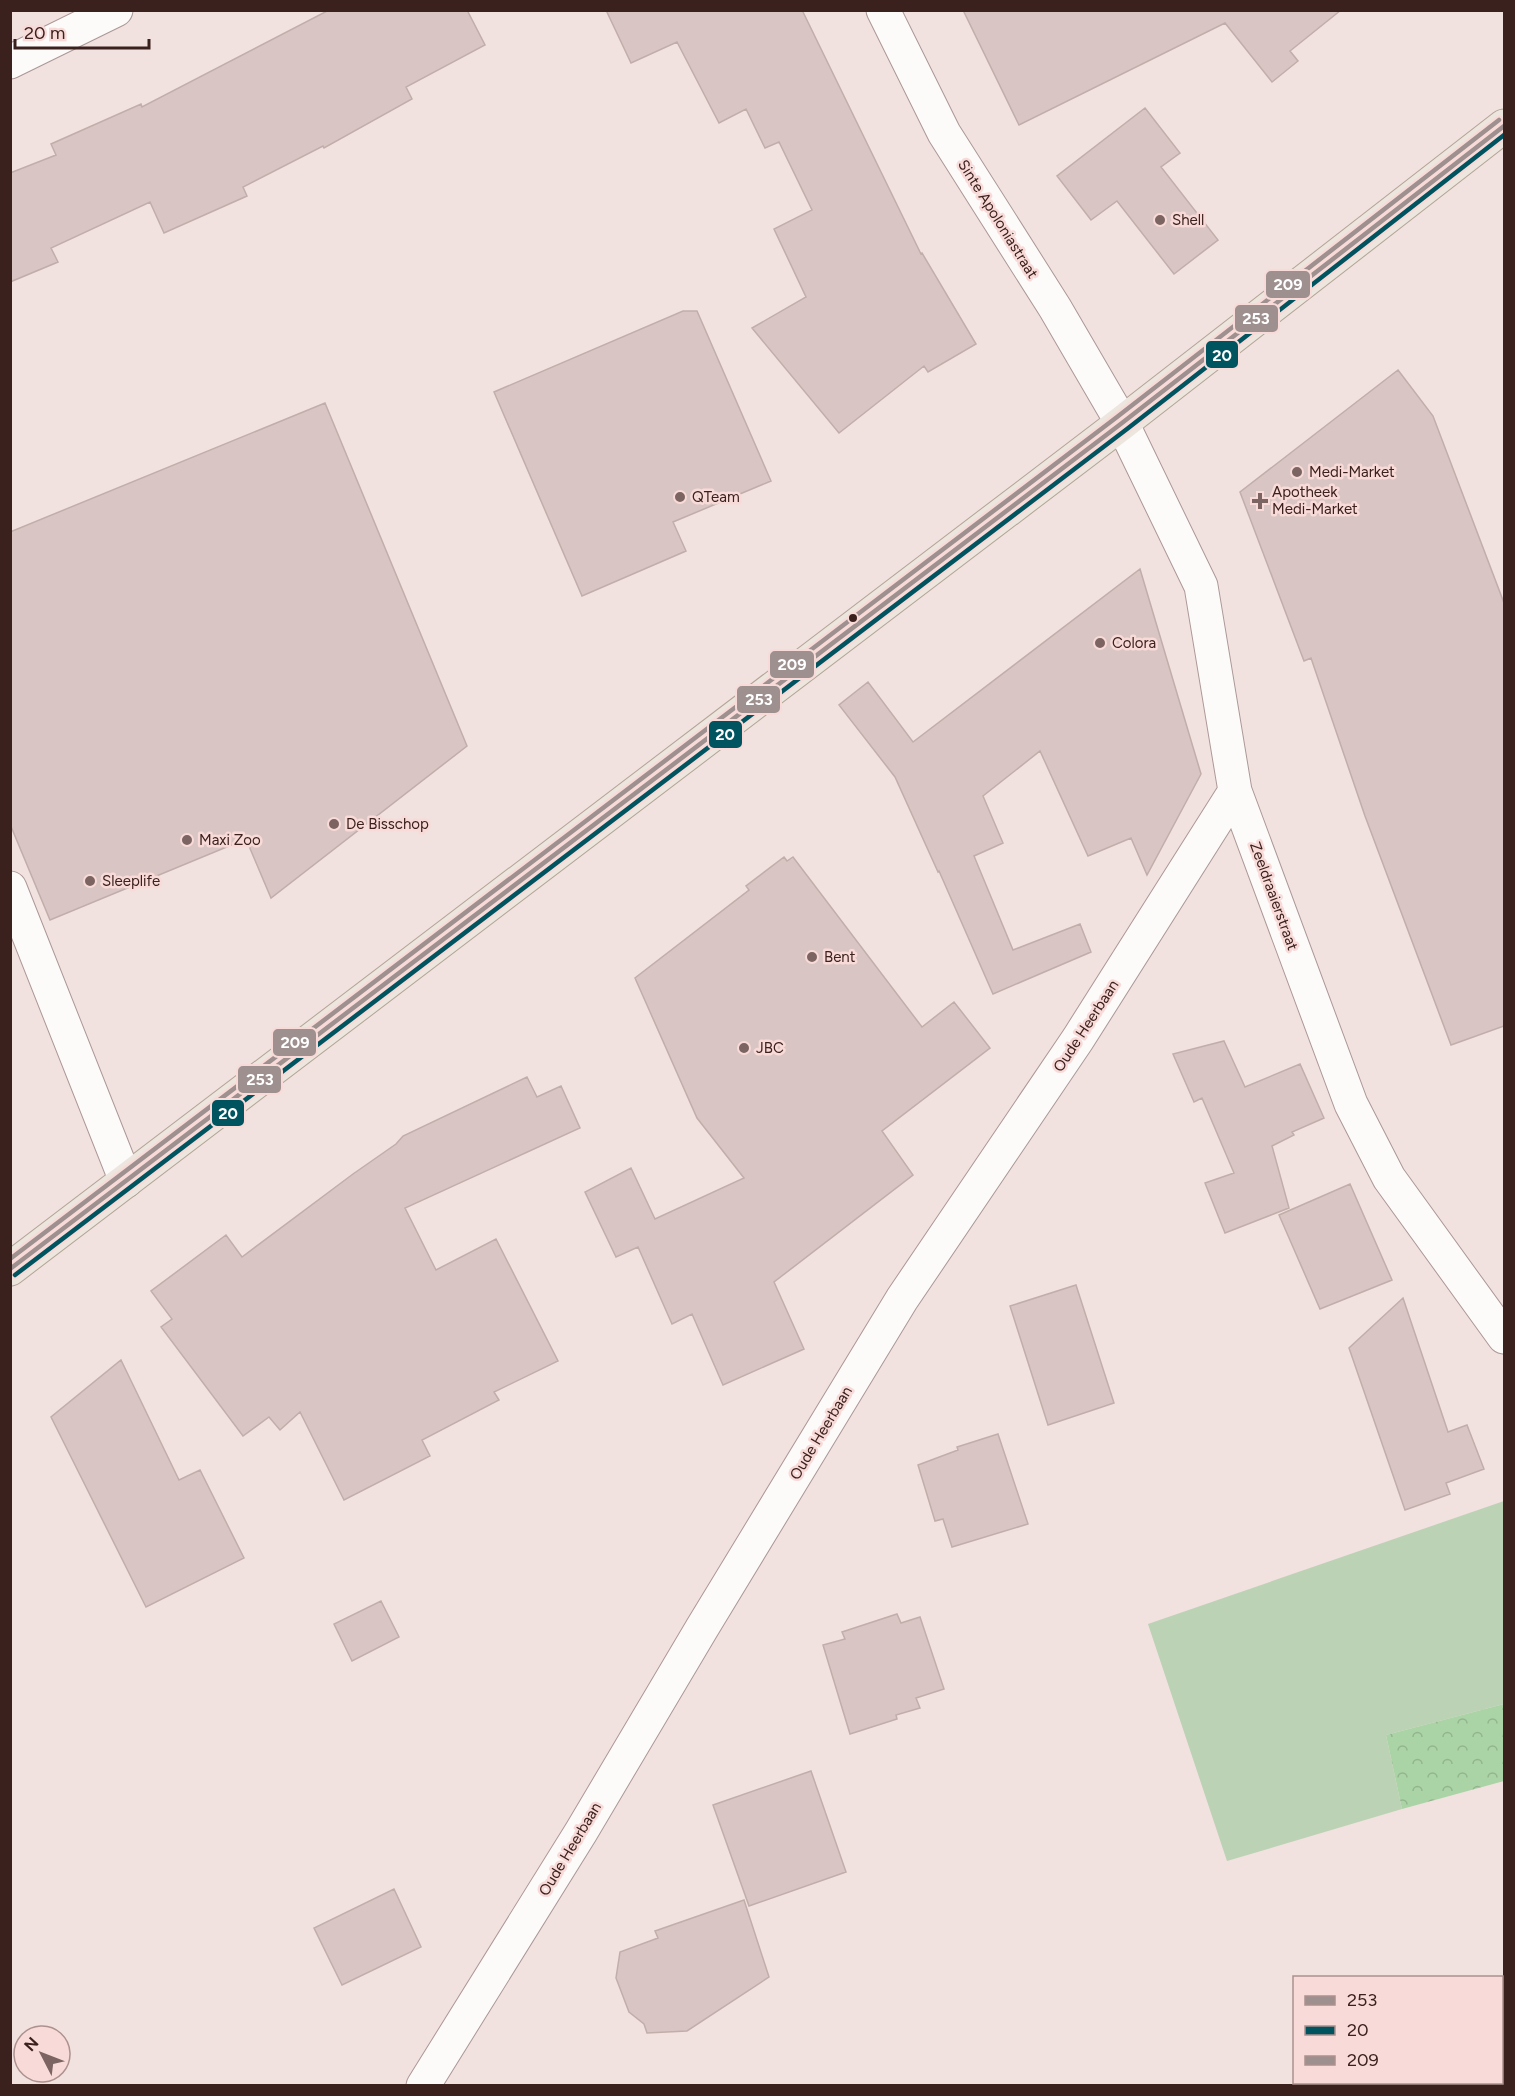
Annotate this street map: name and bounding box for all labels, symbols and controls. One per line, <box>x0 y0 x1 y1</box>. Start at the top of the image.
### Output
scale bar <box>15 12 148 50</box>
text: 20 m <box>24 22 65 44</box>
street label: Sinte Apoloniastraat <box>954 156 1042 282</box>
place label: Shell <box>1172 211 1204 229</box>
marker: Shell <box>1153 213 1167 227</box>
line badge: 209 <box>1265 270 1311 299</box>
text: 209 <box>1274 275 1302 294</box>
line badge: 253 <box>1234 304 1279 333</box>
text: 253 <box>1242 309 1270 328</box>
line badge: 20 <box>1205 340 1239 369</box>
text: 20 <box>1212 346 1232 365</box>
place label: Medi-Market <box>1309 463 1395 481</box>
marker: Medi-Market <box>1290 465 1304 479</box>
place label: Apotheek Medi-Market <box>1272 483 1358 518</box>
place label: QTeam <box>692 488 740 506</box>
marker: QTeam <box>673 490 687 504</box>
marker: Apotheek Medi-Market <box>1253 494 1267 508</box>
unlabelled marker <box>847 612 859 624</box>
place label: Colora <box>1112 634 1156 652</box>
marker: Colora <box>1093 636 1107 650</box>
line badge: 209 <box>769 650 815 679</box>
text: 209 <box>778 655 806 674</box>
line badge: 253 <box>736 685 781 714</box>
text: 253 <box>745 690 773 709</box>
line badge: 20 <box>708 720 743 749</box>
text: 20 <box>715 725 735 744</box>
place label: De Bisschop <box>346 815 429 833</box>
marker: De Bisschop <box>327 817 341 831</box>
place label: Maxi Zoo <box>199 831 261 849</box>
marker: Maxi Zoo <box>180 833 194 847</box>
street label: Zeeldraaierstraat <box>1246 839 1302 953</box>
place label: Sleeplife <box>102 872 160 890</box>
marker: Sleeplife <box>83 874 97 888</box>
place label: Bent <box>824 948 856 966</box>
marker: Bent <box>805 950 819 964</box>
street label: Oude Heerbaan <box>1050 977 1122 1075</box>
line badge: 209 <box>272 1028 317 1057</box>
text: 209 <box>281 1033 309 1052</box>
place label: JBC <box>756 1039 784 1057</box>
marker: JBC <box>737 1041 751 1055</box>
line badge: 253 <box>237 1065 282 1094</box>
text: 253 <box>246 1070 274 1089</box>
line badge: 20 <box>211 1099 245 1127</box>
text: 20 <box>218 1104 238 1123</box>
street label: Oude Heerbaan <box>786 1383 856 1483</box>
street label: Oude Heerbaan <box>535 1799 605 1899</box>
legend <box>1293 1976 1503 2084</box>
text: 253 <box>1347 1989 1377 2011</box>
text: 20 <box>1347 2019 1369 2041</box>
north arrow <box>12 2024 72 2084</box>
text: N <box>20 2033 42 2055</box>
text: 209 <box>1347 2049 1379 2071</box>

